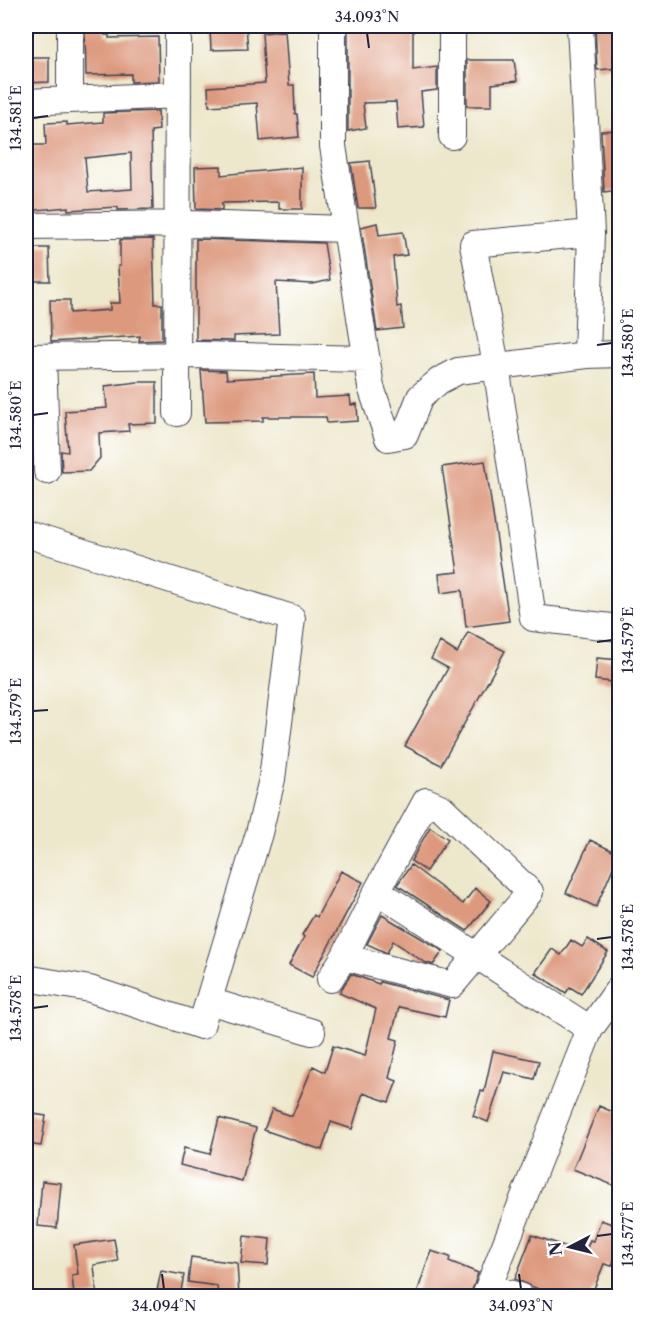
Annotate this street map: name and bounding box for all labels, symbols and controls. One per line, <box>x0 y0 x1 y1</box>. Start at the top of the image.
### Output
text: 34.093°N <box>335 7 399 26</box>
text: 134.581°E <box>6 85 25 151</box>
text: 134.580°E <box>618 308 637 378</box>
text: 134.580°E <box>6 380 25 450</box>
text: 134.579°E <box>618 607 637 673</box>
text: 134.579°E <box>6 678 25 744</box>
text: 134.578°E <box>618 904 637 970</box>
text: 134.578°E <box>6 975 25 1041</box>
text: 134.577°E <box>618 1201 637 1267</box>
north arrow <box>540 1217 600 1277</box>
text: N <box>544 1241 566 1257</box>
text: 34.094°N <box>132 1296 196 1315</box>
text: 34.093°N <box>489 1296 553 1315</box>

